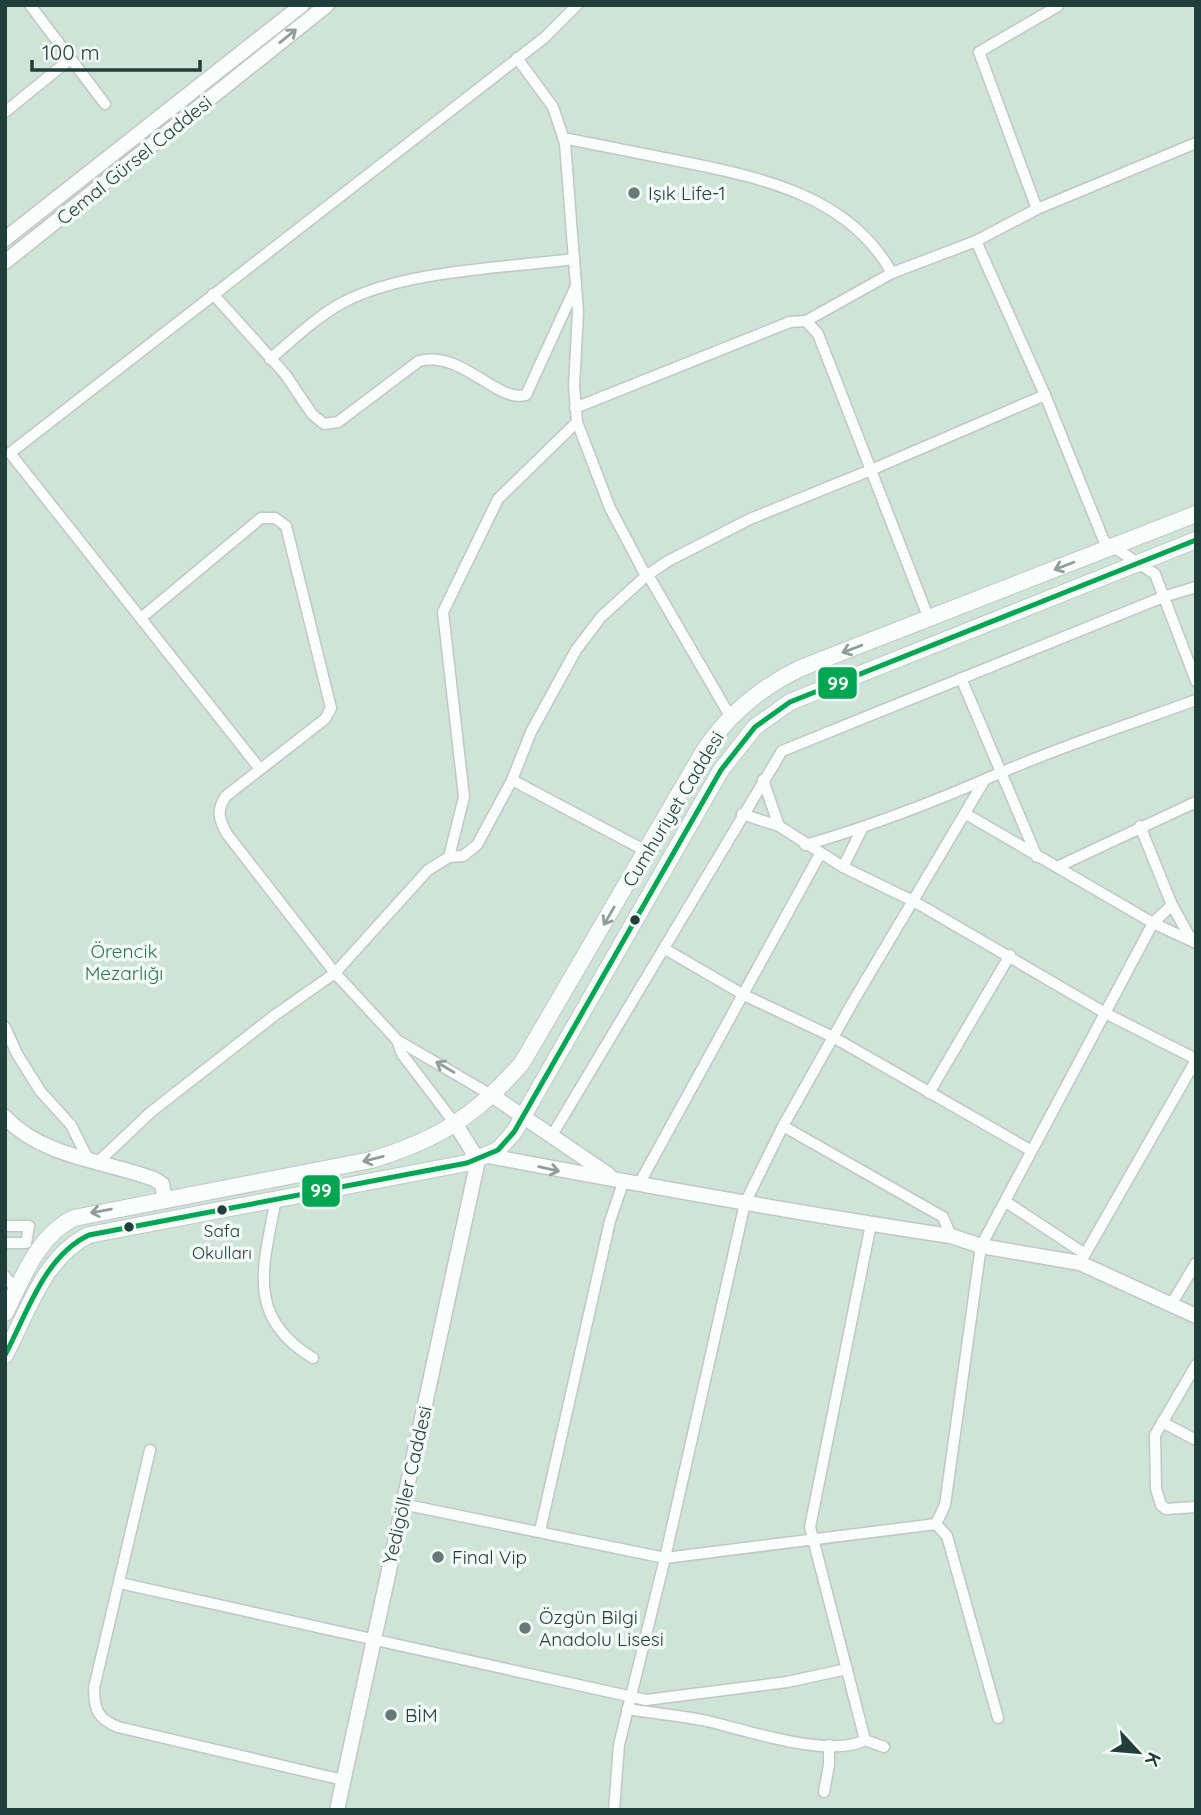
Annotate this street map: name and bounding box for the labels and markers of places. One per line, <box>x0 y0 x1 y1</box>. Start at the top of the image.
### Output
place label: Işık Life-1 <box>648 181 726 205</box>
marker: Işık Life-1 <box>626 185 642 201</box>
unlabelled marker <box>628 913 642 927</box>
marker: Safa Okulları <box>215 1203 229 1217</box>
unlabelled marker <box>122 1220 136 1234</box>
place label: Safa Okulları <box>192 1220 252 1263</box>
place label: Final Vip <box>452 1545 527 1569</box>
marker: Final Vip <box>430 1549 446 1565</box>
place label: Özgün Bilgi Anadolu Lisesi <box>539 1605 664 1651</box>
marker: Özgün Bilgi Anadolu Lisesi <box>517 1620 533 1636</box>
place label: BİM <box>405 1703 438 1727</box>
marker: BİM <box>383 1707 399 1723</box>

